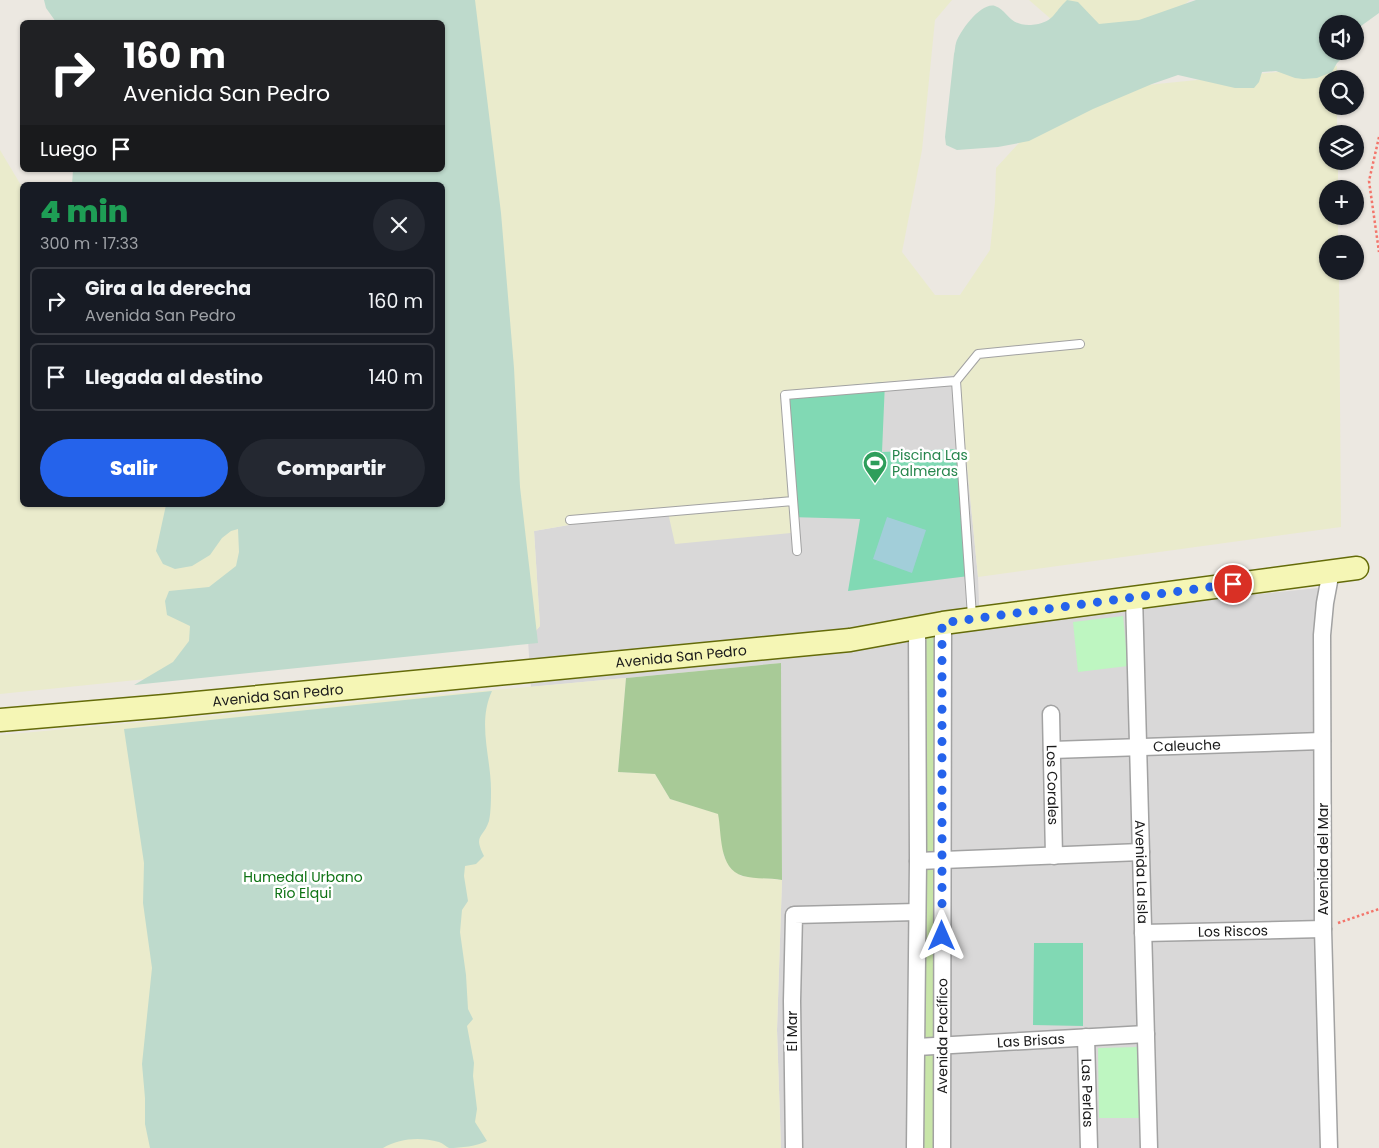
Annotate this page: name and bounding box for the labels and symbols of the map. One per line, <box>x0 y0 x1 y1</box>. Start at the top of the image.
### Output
place label: Piscina Las Palmeras <box>892 445 968 481</box>
sports icon: Piscina Las Palmeras <box>862 450 888 484</box>
pin <box>1212 563 1254 605</box>
street label: Avenida San Pedro <box>614 640 748 673</box>
street label: Avenida San Pedro <box>211 679 345 711</box>
street label: Caleuche <box>1153 734 1221 757</box>
street label: Los Corales <box>1042 745 1063 825</box>
street label: Avenida del Mar <box>1313 802 1333 916</box>
street label: Avenida La Isla <box>1130 820 1153 924</box>
park label: Humedal Urbano Río Elqui <box>243 867 363 903</box>
position arrow <box>915 909 967 961</box>
street label: Los Riscos <box>1198 920 1268 942</box>
street label: Avenida Pacífico <box>932 978 952 1094</box>
street label: El Mar <box>782 1010 802 1052</box>
street label: Las Brisas <box>996 1029 1065 1052</box>
street label: Las Perlas <box>1077 1058 1098 1128</box>

